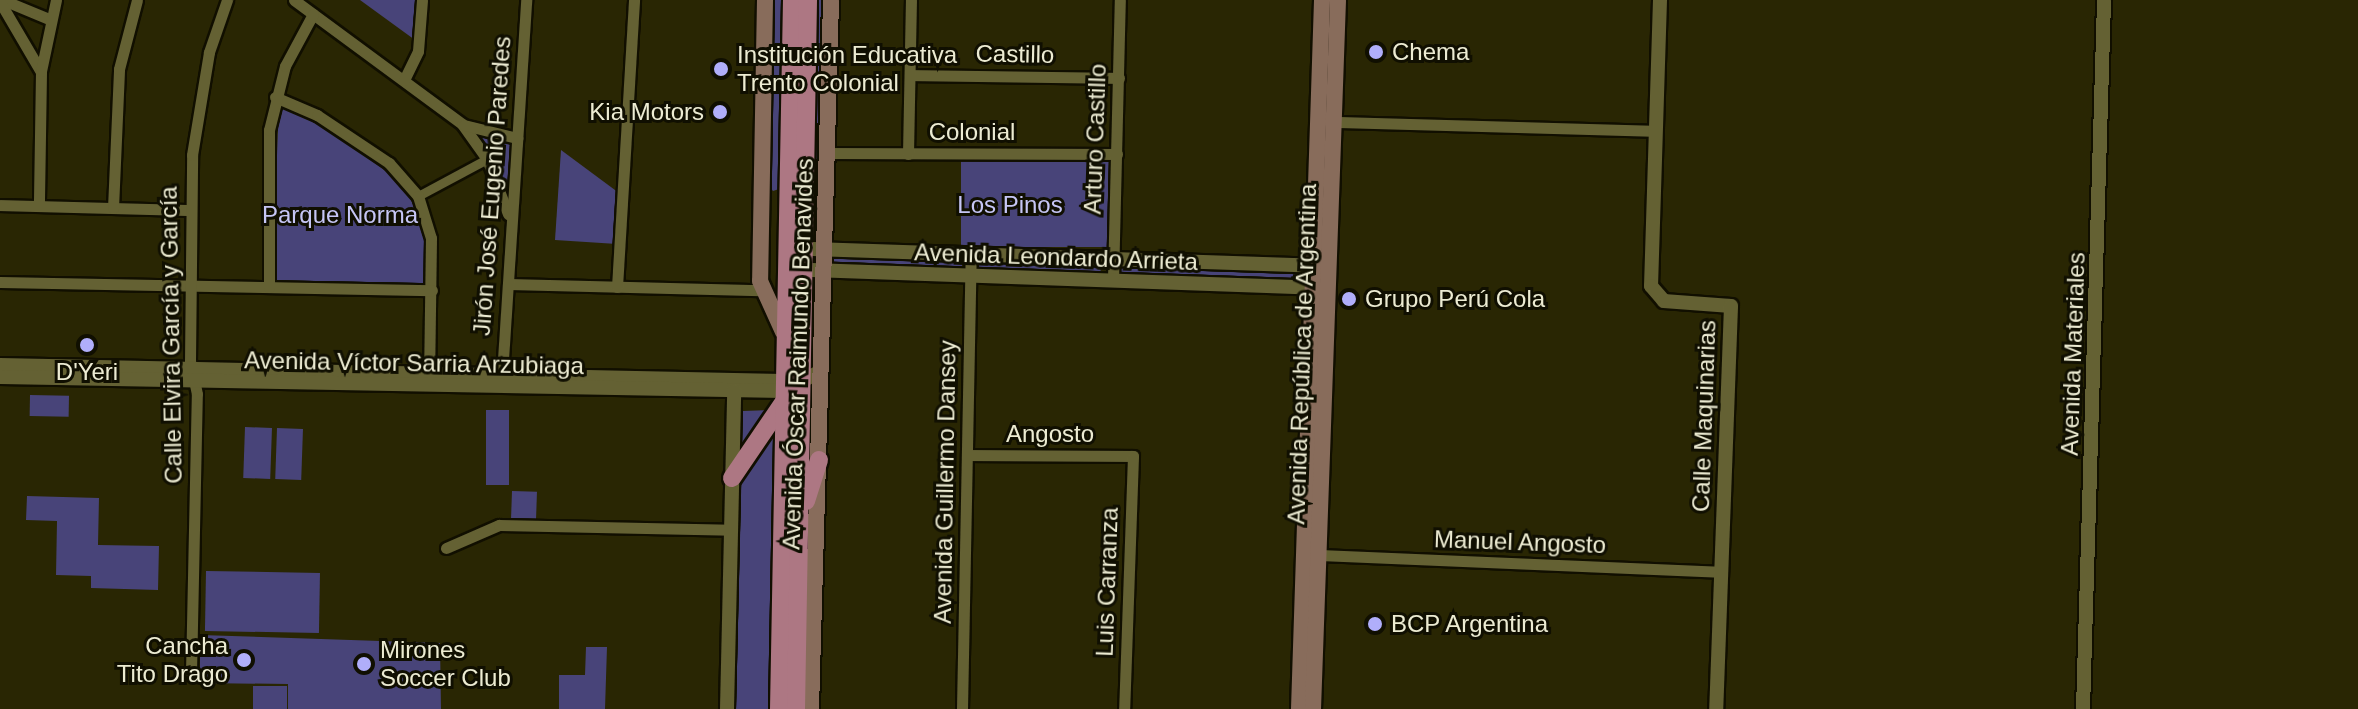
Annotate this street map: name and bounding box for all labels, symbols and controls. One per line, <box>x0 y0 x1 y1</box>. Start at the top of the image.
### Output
street label: Jirón José Eugenio Paredes <box>467 35 517 337</box>
place label: Chema <box>1392 38 1469 66</box>
street label: Castillo <box>975 39 1055 69</box>
place label: Institución Educativa Trento Colonial <box>737 41 957 97</box>
marker: Chema <box>1367 43 1385 61</box>
marker: Institución Educativa Trento Colonial <box>712 60 730 78</box>
street label: Arturo Castillo <box>1078 63 1112 215</box>
place label: Kia Motors <box>589 98 704 126</box>
marker: Kia Motors <box>711 103 729 121</box>
street label: Colonial <box>929 118 1015 146</box>
street label: Avenida Óscar Raimundo Benavides <box>777 158 819 550</box>
street label: Avenida República de Argentina <box>1282 182 1322 526</box>
street label: Calle Elvira García y García <box>154 186 188 484</box>
park label: Los Pinos <box>957 191 1063 219</box>
park label: Parque Norma <box>262 201 418 229</box>
street label: Avenida Leondardo Arrieta <box>913 238 1199 276</box>
street label: Avenida Materiales <box>2055 252 2091 456</box>
place label: Grupo Perú Cola <box>1365 285 1545 313</box>
marker: Grupo Perú Cola <box>1340 290 1358 308</box>
street label: Calle Maquinarias <box>1686 320 1722 512</box>
marker: D'Yeri <box>78 336 96 354</box>
street label: Avenida Guillermo Dansey <box>928 340 962 624</box>
street label: Avenida Víctor Sarria Arzubiaga <box>243 346 585 380</box>
place label: D'Yeri <box>56 358 118 386</box>
street label: Angosto <box>1006 420 1094 448</box>
street label: Luis Carranza <box>1090 507 1124 657</box>
street label: Manuel Angosto <box>1433 525 1607 559</box>
place label: BCP Argentina <box>1391 610 1550 638</box>
marker: BCP Argentina <box>1366 615 1384 633</box>
place label: Cancha Tito Drago <box>117 632 228 688</box>
place label: Mirones Soccer Club <box>380 636 511 692</box>
marker: Cancha Tito Drago <box>235 651 253 669</box>
marker: Mirones Soccer Club <box>355 655 373 673</box>

